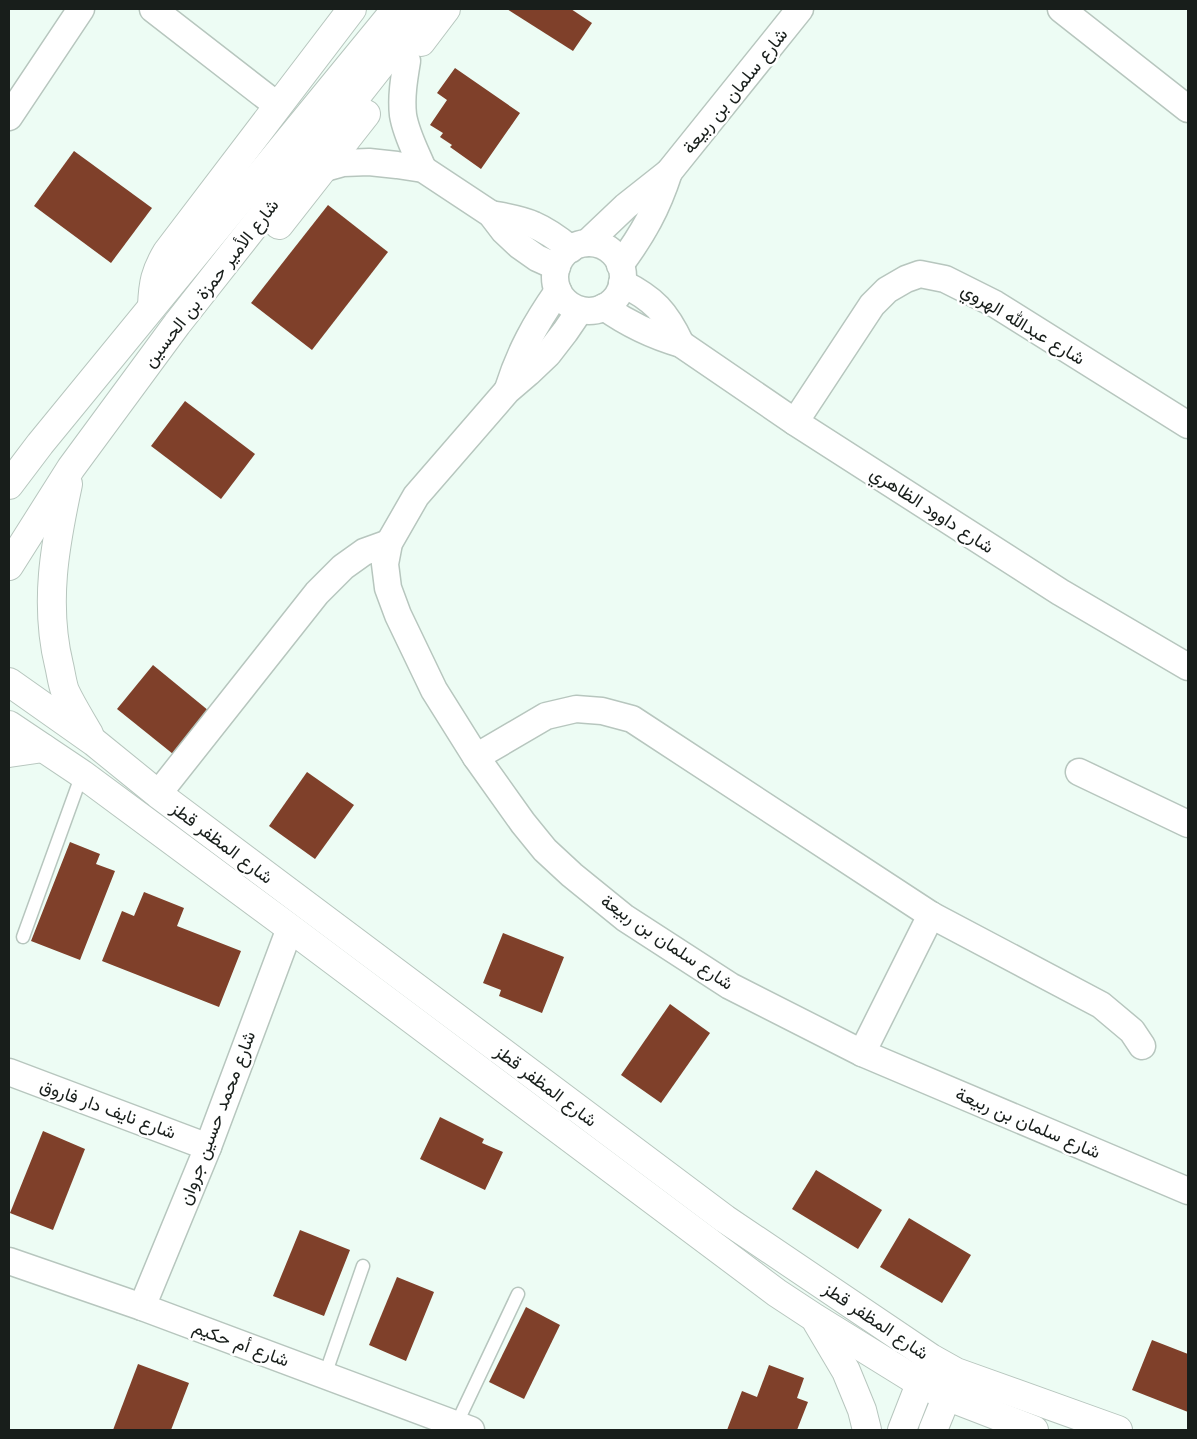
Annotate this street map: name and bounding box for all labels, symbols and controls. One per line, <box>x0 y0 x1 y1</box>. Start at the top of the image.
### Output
street label: شارع سلمان بن ربيعة <box>676 23 794 159</box>
street label: شارع الأمير حمزة بن الحسين <box>137 193 285 373</box>
street label: شارع عبدالله الهروي <box>955 277 1090 373</box>
street label: شارع داوود الظاهري <box>864 460 999 561</box>
street label: شارع المظفر قطز <box>165 795 279 890</box>
street label: شارع سلمان بن ربيعة <box>595 888 739 996</box>
street label: شارع محمد حسين جروان <box>172 1027 262 1209</box>
street label: شارع المظفر قطز <box>489 1038 603 1133</box>
street label: شارع نايف دار فاروق <box>36 1072 180 1146</box>
street label: شارع سلمان بن ربيعة <box>952 1081 1104 1165</box>
street label: شارع المظفر قطز <box>817 1276 934 1366</box>
street label: شارع أم حكيم <box>189 1314 293 1374</box>

